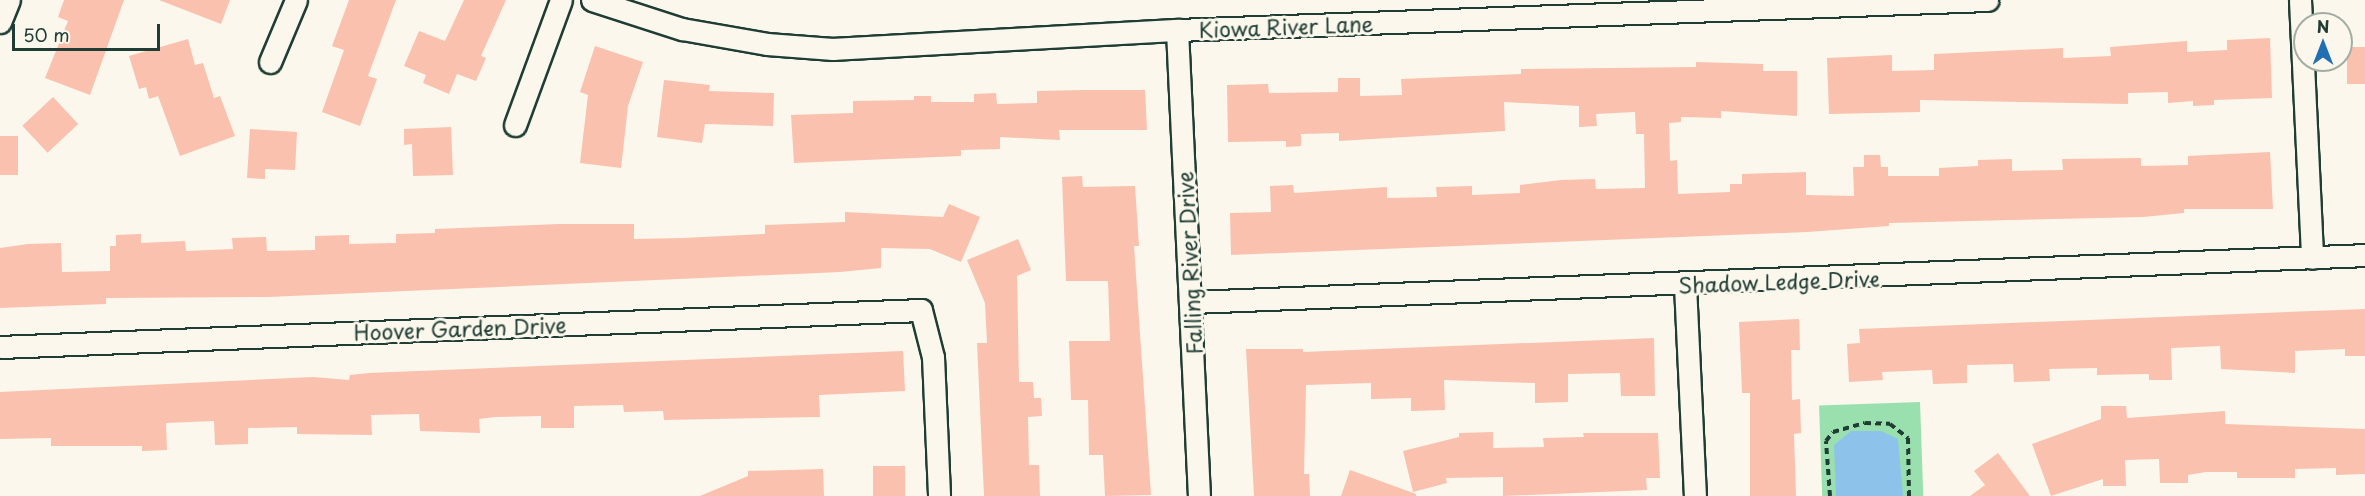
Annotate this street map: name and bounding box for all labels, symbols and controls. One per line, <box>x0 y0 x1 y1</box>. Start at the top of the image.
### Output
street label: Kiowa River Lane <box>1198 10 1374 42</box>
scale bar <box>15 12 164 50</box>
north arrow <box>2293 12 2353 72</box>
text: N <box>2317 14 2329 38</box>
text: 50 m <box>23 21 70 48</box>
street label: Falling River Drive <box>1172 170 1206 356</box>
street label: Shadow Ledge Drive <box>1676 265 1882 297</box>
street label: Hoover Garden Drive <box>353 312 567 344</box>

